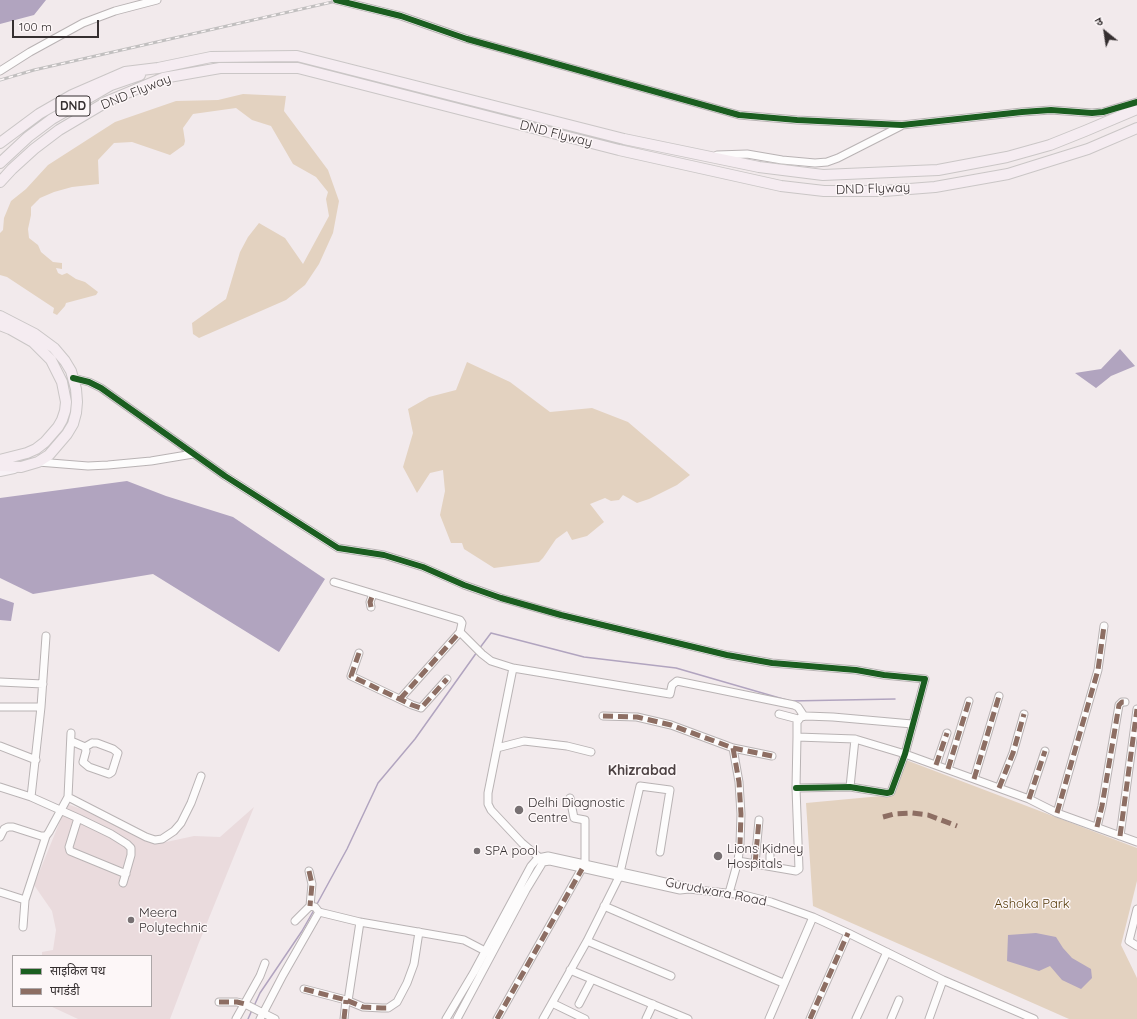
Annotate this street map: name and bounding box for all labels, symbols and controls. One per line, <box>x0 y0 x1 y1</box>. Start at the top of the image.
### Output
scale bar <box>14 12 101 38</box>
north arrow <box>1085 12 1125 52</box>
text: उ <box>1093 14 1105 29</box>
text: 100 m <box>19 19 52 34</box>
street label: DND Flyway <box>99 71 173 113</box>
road number: DND <box>56 96 90 116</box>
street label: DND Flyway <box>518 117 594 151</box>
street label: DND Flyway <box>836 180 910 198</box>
district label: Khizrabad <box>608 763 676 779</box>
place label: Delhi Diagnostic Centre <box>528 795 625 826</box>
marker: Delhi Diagnostic Centre <box>513 804 525 816</box>
place label: Lions Kidney Hospitals <box>727 841 803 872</box>
place label: SPA pool <box>485 843 538 859</box>
marker: SPA pool <box>472 846 482 856</box>
marker: Lions Kidney Hospitals <box>712 850 724 862</box>
street label: Gurudwara Road <box>664 875 768 909</box>
park label: Ashoka Park <box>994 896 1070 912</box>
place label: Meera Polytechnic <box>139 905 207 936</box>
marker: Meera Polytechnic <box>126 915 136 925</box>
legend <box>12 955 152 1007</box>
text: साइकिल पथ <box>50 963 105 978</box>
text: पगडंडी <box>50 983 80 998</box>

